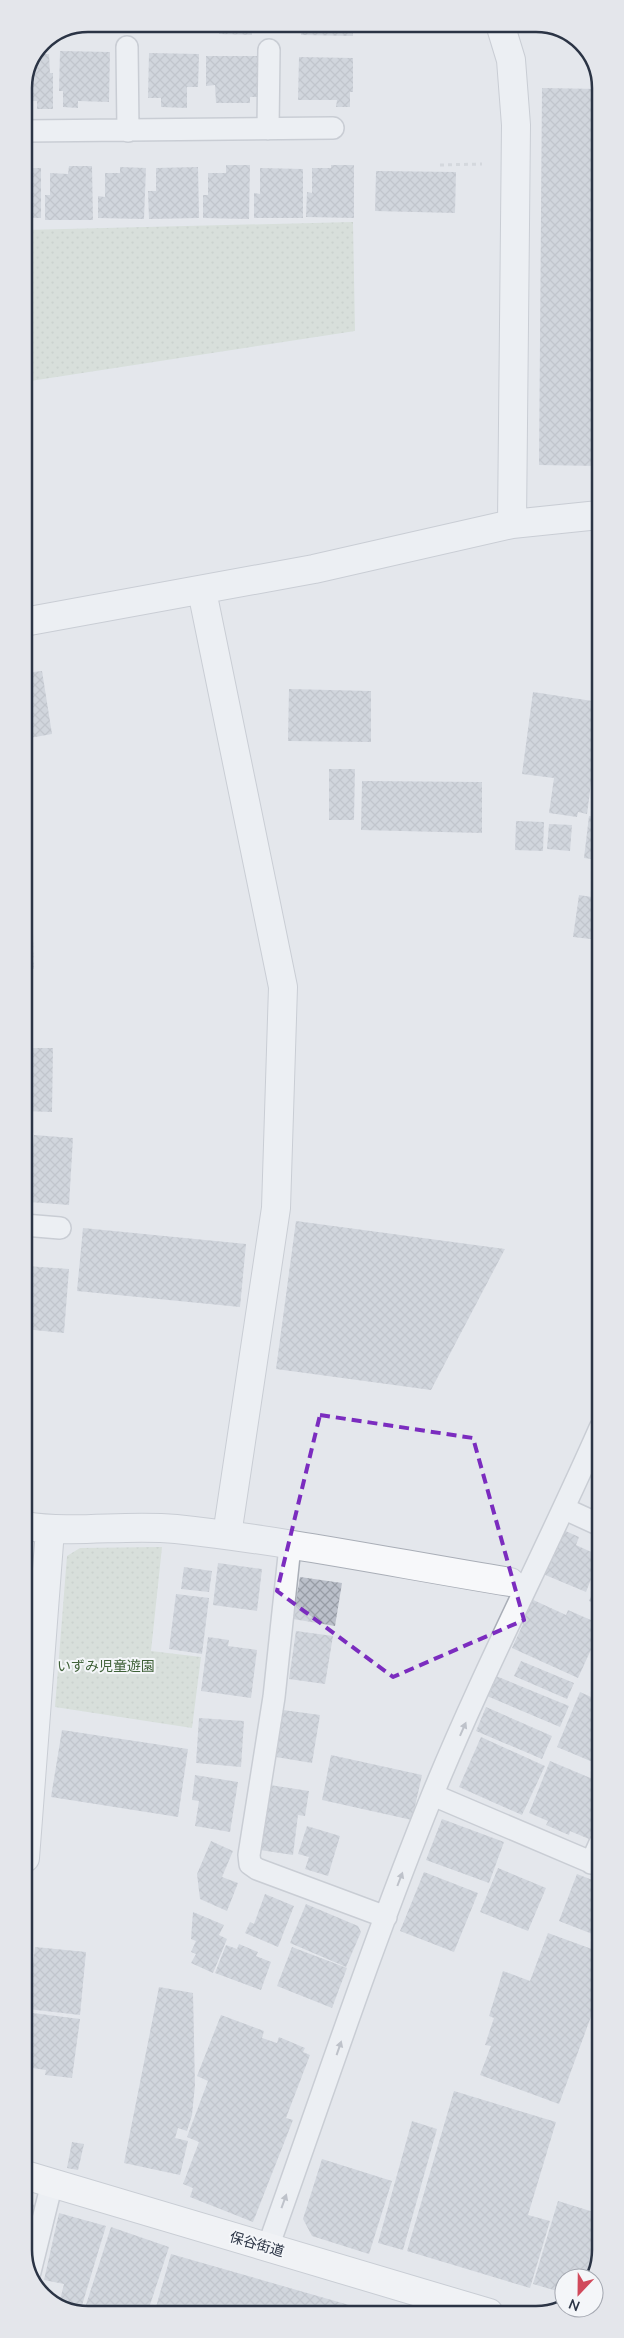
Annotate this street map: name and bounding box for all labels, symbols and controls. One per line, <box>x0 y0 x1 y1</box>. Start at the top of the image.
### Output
park label: いずみ児童遊園 <box>57 1657 155 1675</box>
one-way arrow <box>459 1722 467 1736</box>
one-way arrow <box>397 1872 405 1886</box>
one-way arrow <box>335 2040 343 2055</box>
one-way arrow <box>280 2193 288 2208</box>
street label: 保谷街道 <box>228 2228 286 2260</box>
north arrow <box>554 2268 604 2318</box>
text: N <box>566 2295 582 2315</box>

